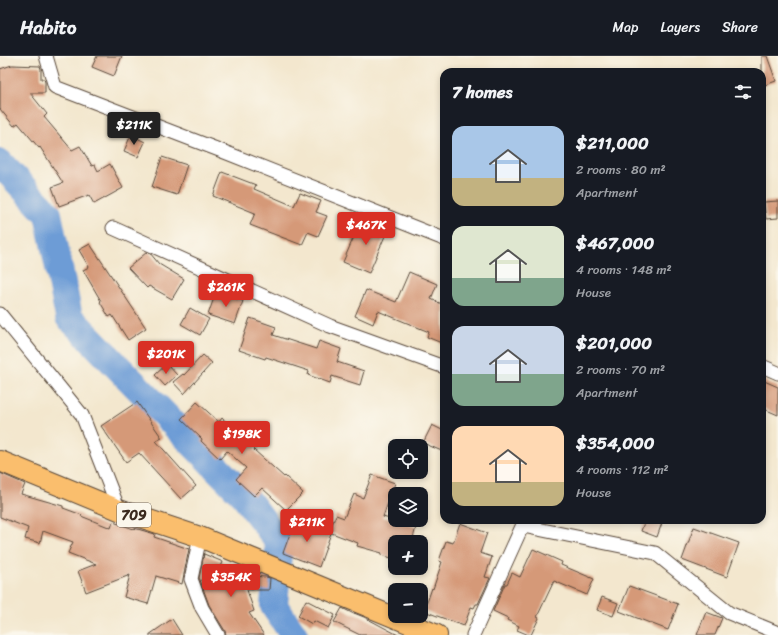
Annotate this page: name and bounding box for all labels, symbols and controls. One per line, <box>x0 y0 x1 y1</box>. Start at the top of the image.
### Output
text: Habito <box>20 11 76 44</box>
text: Map <box>613 15 638 40</box>
text: Layers <box>660 15 700 40</box>
text: Share <box>722 15 758 40</box>
text: 7 homes <box>452 77 512 107</box>
icon: filters <box>732 81 754 103</box>
pin: $211K <box>106 112 162 146</box>
text: $211K <box>116 113 152 136</box>
text: $211,000 <box>576 128 649 158</box>
icon: home <box>484 142 532 190</box>
text: 2 rooms · 80 m² <box>576 158 666 181</box>
text: Apartment <box>576 181 637 204</box>
pin: $467K <box>338 212 394 246</box>
text: $467K <box>346 213 386 236</box>
text: $467,000 <box>576 228 654 258</box>
icon: home <box>484 242 532 290</box>
text: 4 rooms · 148 m² <box>576 258 672 281</box>
pin: $261K <box>198 274 254 308</box>
text: $261K <box>207 275 245 298</box>
text: House <box>576 281 611 304</box>
text: $201,000 <box>576 328 652 358</box>
pin: $201K <box>138 341 194 375</box>
text: $201K <box>147 342 185 365</box>
icon: home <box>484 342 532 390</box>
text: 2 rooms · 70 m² <box>576 358 665 381</box>
text: Apartment <box>576 381 637 404</box>
pin: $198K <box>214 421 270 455</box>
text: $198K <box>223 422 261 445</box>
text: $354,000 <box>576 428 655 458</box>
map controls <box>388 439 428 623</box>
button: locate <box>388 439 428 479</box>
icon: home <box>484 442 532 490</box>
text: 4 rooms · 112 m² <box>576 458 669 481</box>
text: House <box>576 481 611 504</box>
button: layers <box>388 487 428 527</box>
road number: 709 <box>117 503 151 527</box>
pin: $211K <box>279 509 335 543</box>
text: $211K <box>289 510 325 533</box>
button: + <box>388 535 428 575</box>
pin: $354K <box>203 564 259 598</box>
text: $354K <box>211 565 251 588</box>
button: − <box>388 583 428 623</box>

